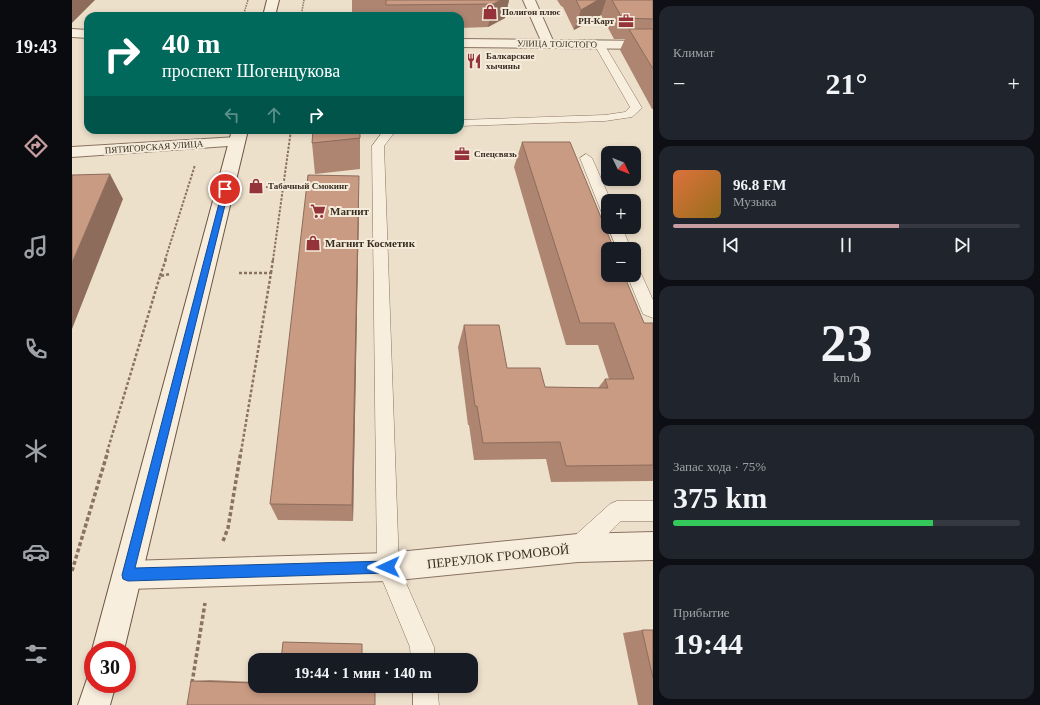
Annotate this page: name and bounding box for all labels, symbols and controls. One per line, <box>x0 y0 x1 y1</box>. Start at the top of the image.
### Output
shop icon: Полигон плюс <box>481 3 499 21</box>
place label: Полигон плюс <box>502 7 561 17</box>
office icon: РН-Карт <box>617 12 635 30</box>
place label: РН-Карт <box>578 16 615 26</box>
icon: right <box>96 28 148 80</box>
text: 40 m <box>162 28 220 59</box>
text: 19:43 <box>15 37 57 57</box>
street label: УЛИЦА ТОЛСТОГО <box>517 38 598 50</box>
text: Климат <box>673 45 714 60</box>
place label: Балкарские хычины <box>486 51 535 71</box>
restaurant icon: Балкарские хычины <box>465 52 483 70</box>
text: проспект Шогенцукова <box>162 61 340 81</box>
text: 21° <box>826 67 868 100</box>
text: − <box>673 71 685 96</box>
text: + <box>1008 71 1020 96</box>
icon: left <box>221 104 243 126</box>
icon: ahead <box>263 104 285 126</box>
icon: right <box>305 104 327 126</box>
icon: directions <box>22 132 50 160</box>
street label: ПЯТИГОРСКАЯ УЛИЦА <box>104 139 204 155</box>
office icon: Спецсвязь <box>453 145 471 163</box>
north arrow <box>601 146 641 186</box>
map controls <box>601 146 641 282</box>
place label: Спецсвязь <box>474 149 517 159</box>
pin <box>208 172 242 206</box>
shop icon: Табачный Смокинг <box>247 177 265 195</box>
text: 96.8 FM <box>733 177 786 193</box>
icon: arrive <box>214 178 236 200</box>
place label: Табачный Смокинг <box>268 181 348 191</box>
button: + <box>601 194 641 234</box>
text: Музыка <box>733 194 777 209</box>
supermarket icon: Магнит <box>309 202 327 220</box>
place label: Магнит <box>330 205 370 217</box>
icon: music <box>22 233 50 261</box>
shop icon: Магнит Косметик <box>304 234 322 252</box>
icon: previous <box>720 234 742 256</box>
icon: pause <box>835 234 857 256</box>
icon: next <box>951 234 973 256</box>
place label: Магнит Косметик <box>325 237 416 249</box>
button: − <box>601 242 641 282</box>
text: 23 <box>821 315 873 372</box>
icon: phone <box>22 335 50 363</box>
text: km/h <box>833 370 860 385</box>
icon: climate <box>22 437 50 465</box>
text: Запас хода · 75% <box>673 459 766 474</box>
text: 375 km <box>673 481 767 514</box>
icon: car <box>22 538 50 566</box>
street label: ПЕРЕУЛОК ГРОМОВОЙ <box>426 542 570 571</box>
position arrow <box>367 546 409 588</box>
text: Прибытие <box>673 605 730 620</box>
text: 19:44 <box>673 627 743 660</box>
icon: filters <box>22 640 50 668</box>
speed limit sign: 30 <box>84 641 136 693</box>
text: 19:44 · 1 мин · 140 m <box>294 665 432 681</box>

